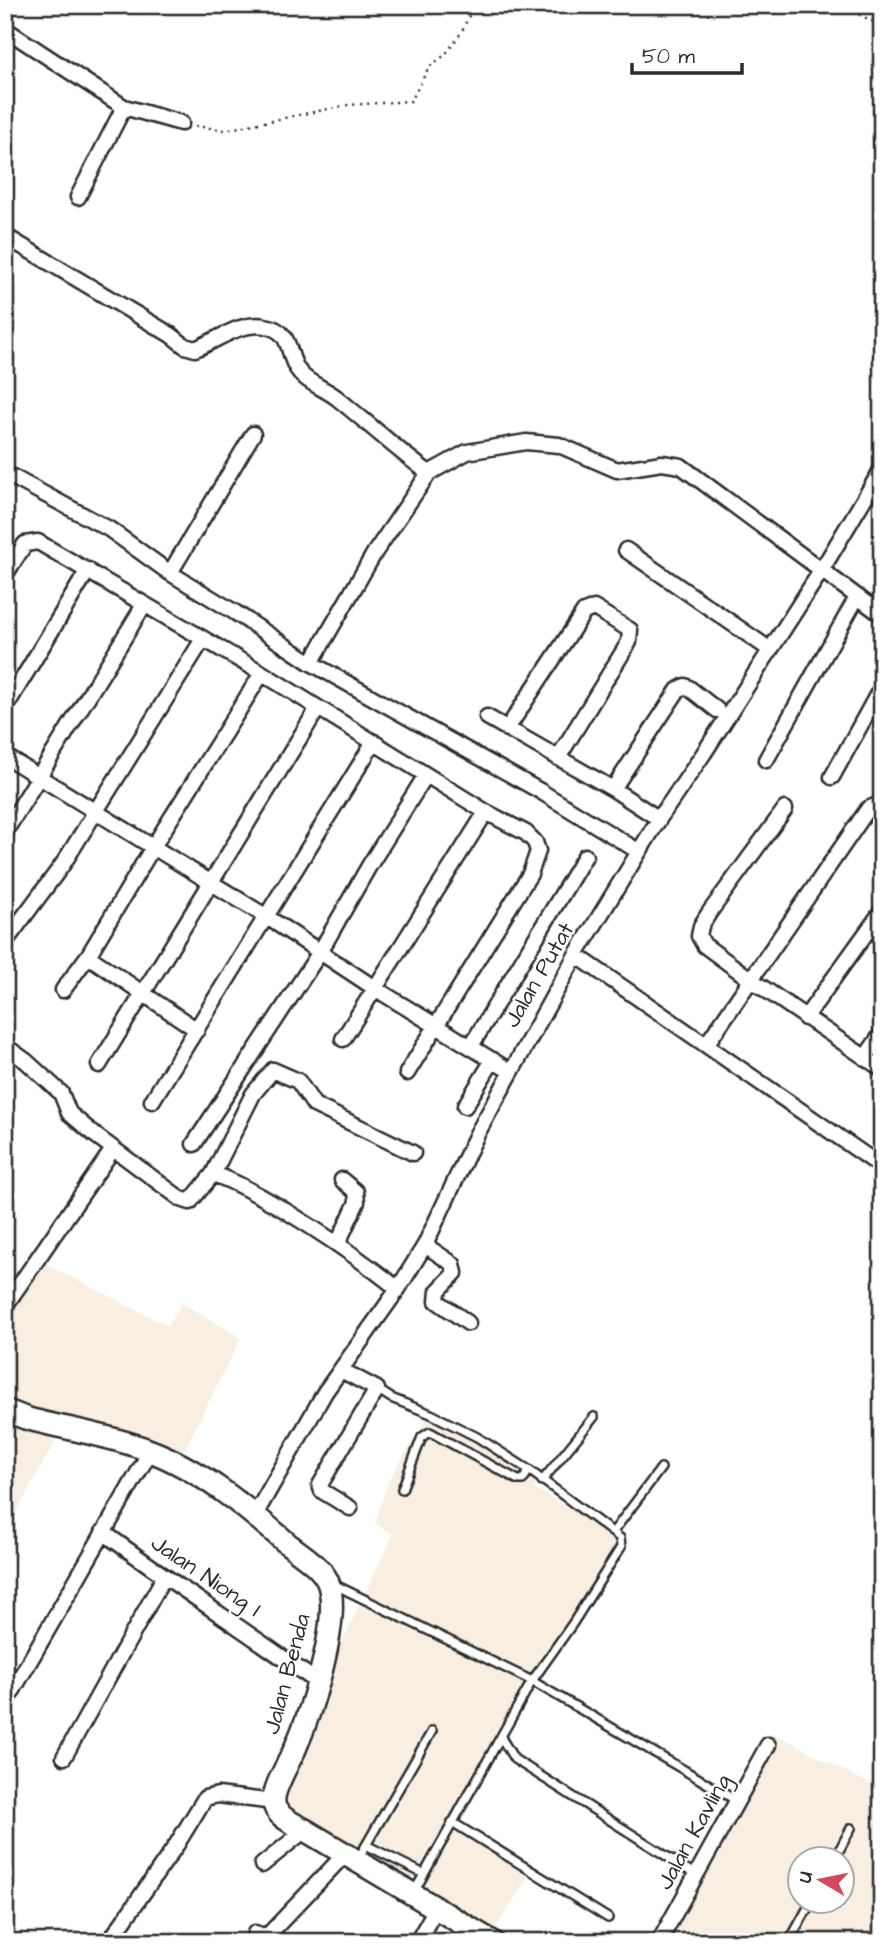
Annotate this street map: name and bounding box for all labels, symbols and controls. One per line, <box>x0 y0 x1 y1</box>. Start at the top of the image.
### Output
scale bar <box>632 32 742 76</box>
text: 50 m <box>642 42 696 71</box>
street label: Jalan Putat <box>496 916 582 1033</box>
street label: Jalan Niong I <box>144 1527 268 1626</box>
street label: Jalan Benda <box>256 1610 319 1738</box>
street label: Jalan Kavling <box>649 1768 740 1896</box>
north arrow <box>786 1846 856 1916</box>
text: U <box>792 1869 820 1885</box>

